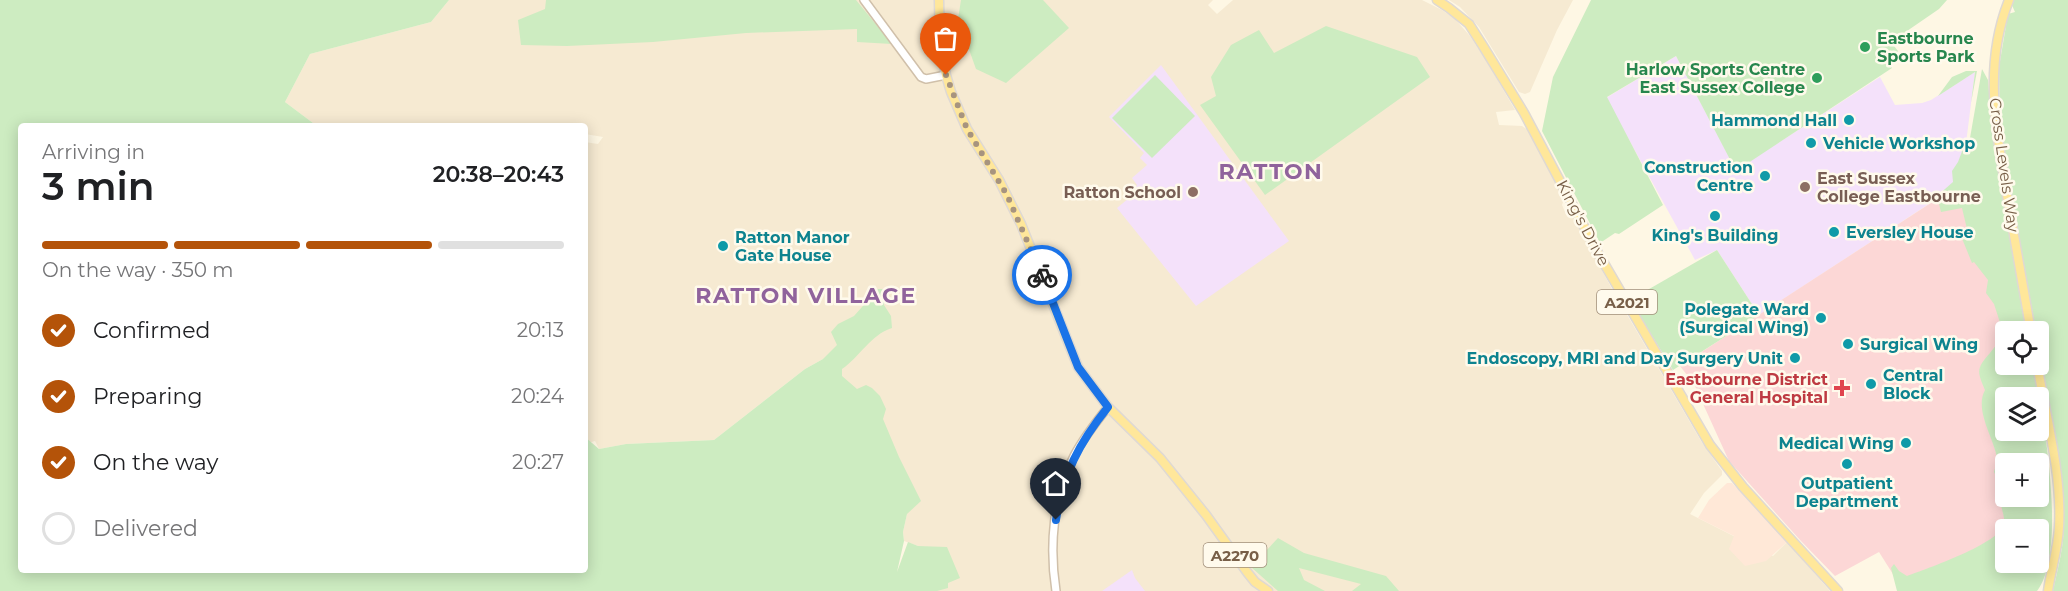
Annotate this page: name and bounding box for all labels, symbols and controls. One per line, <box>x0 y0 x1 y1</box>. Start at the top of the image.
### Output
pin <box>920 13 971 75</box>
icon: bag <box>929 22 962 55</box>
place label: Eastbourne Sports Park <box>1877 29 1975 66</box>
marker: Eastbourne Sports Park <box>1858 40 1872 54</box>
place label: Harlow Sports Centre East Sussex College <box>1626 60 1805 97</box>
marker: Harlow Sports Centre East Sussex College <box>1810 71 1824 85</box>
street label: Cross Levels Way <box>1985 97 2023 234</box>
place label: Hammond Hall <box>1711 111 1837 130</box>
marker: Hammond Hall <box>1842 113 1856 127</box>
place label: Vehicle Workshop <box>1822 134 1975 153</box>
marker: Vehicle Workshop <box>1804 136 1818 150</box>
text: Arriving in <box>42 140 145 164</box>
district label: RATTON <box>1219 158 1323 185</box>
place label: Construction Centre <box>1644 158 1753 195</box>
text: 20:38–20:43 <box>433 161 564 188</box>
text: 3 min <box>42 162 155 210</box>
marker: Construction Centre <box>1758 169 1772 183</box>
place label: East Sussex College Eastbourne <box>1817 169 1981 206</box>
street label: King's Drive <box>1552 177 1614 269</box>
marker: East Sussex College Eastbourne <box>1798 180 1812 194</box>
place label: Ratton School <box>1063 183 1181 202</box>
marker: Ratton School <box>1186 185 1200 199</box>
marker: King's Building <box>1708 209 1722 223</box>
place label: Eversley House <box>1846 223 1973 242</box>
marker: Eversley House <box>1827 225 1841 239</box>
place label: King's Building <box>1652 226 1778 245</box>
place label: Ratton Manor Gate House <box>735 228 850 265</box>
marker: Ratton Manor Gate House <box>716 239 730 253</box>
courier <box>1012 245 1072 305</box>
text: On the way · 350 m <box>42 258 234 282</box>
icon: bike <box>1026 259 1059 292</box>
district label: RATTON VILLAGE <box>695 282 917 309</box>
road number: A2021 <box>1597 290 1657 314</box>
place label: Polegate Ward (Surgical Wing) <box>1679 300 1809 337</box>
marker: Polegate Ward (Surgical Wing) <box>1814 311 1828 325</box>
icon: check <box>42 314 75 347</box>
text: Confirmed <box>93 317 210 344</box>
text: 20:13 <box>517 318 564 342</box>
map controls <box>1995 321 2049 573</box>
button: locate <box>1995 321 2049 375</box>
place label: Surgical Wing <box>1860 335 1978 354</box>
marker: Surgical Wing <box>1841 337 1855 351</box>
place label: Endoscopy, MRI and Day Surgery Unit <box>1467 349 1783 368</box>
marker: Endoscopy, MRI and Day Surgery Unit <box>1788 351 1802 365</box>
place label: Central Block <box>1883 366 1943 403</box>
place label: Eastbourne District General Hospital <box>1665 370 1828 407</box>
marker: Central Block <box>1864 377 1878 391</box>
marker: Eastbourne District General Hospital <box>1833 379 1851 397</box>
icon: check <box>42 380 75 413</box>
text: Preparing <box>93 383 202 410</box>
text: 20:24 <box>511 384 564 408</box>
button: layers <box>1995 387 2049 441</box>
place label: Medical Wing <box>1778 434 1894 453</box>
marker: Medical Wing <box>1899 436 1913 450</box>
icon: check <box>42 446 75 479</box>
text: On the way <box>93 449 218 476</box>
text: 20:27 <box>512 450 564 474</box>
button: + <box>1995 453 2049 507</box>
marker: Outpatient Department <box>1840 457 1854 471</box>
pin <box>1030 458 1081 520</box>
icon: home <box>1039 467 1072 500</box>
place label: Outpatient Department <box>1795 474 1899 511</box>
text: Delivered <box>93 515 198 542</box>
button: − <box>1995 519 2049 573</box>
road number: A2270 <box>1204 543 1266 567</box>

